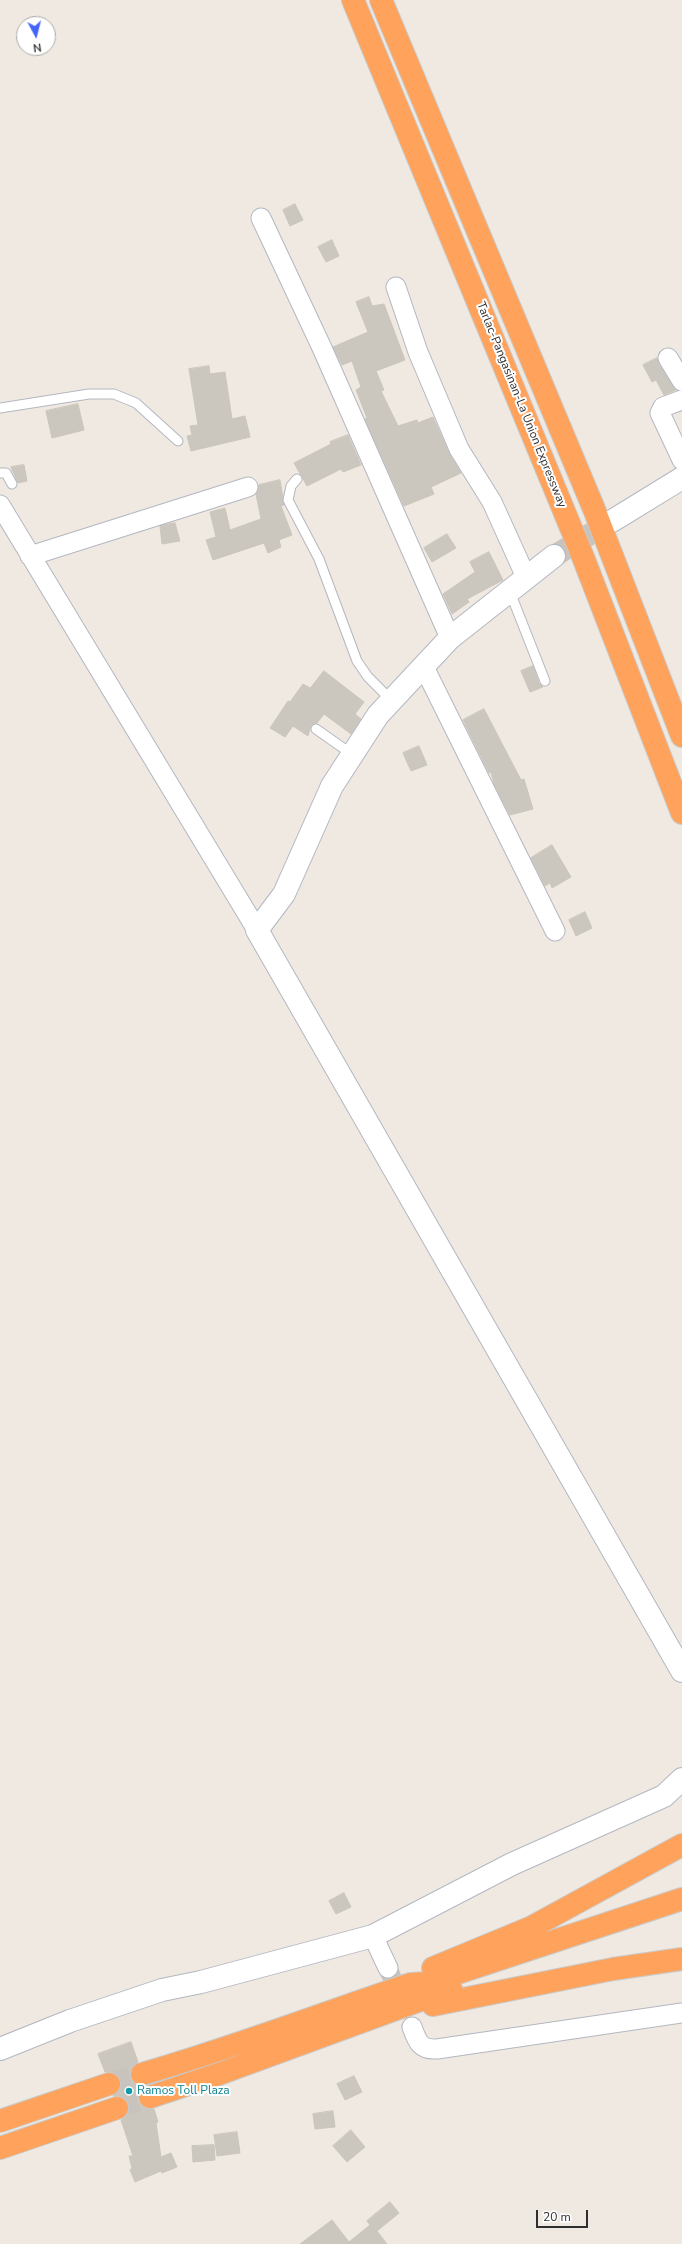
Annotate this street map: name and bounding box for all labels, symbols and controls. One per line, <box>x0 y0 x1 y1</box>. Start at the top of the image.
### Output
north arrow <box>16 16 56 56</box>
text: N <box>32 39 42 55</box>
street label: Tarlac-Pangasinan-La Union Expressway <box>473 300 569 510</box>
place label: Ramos Toll Plaza <box>137 2084 230 2098</box>
marker: Ramos Toll Plaza <box>124 2086 134 2096</box>
scale bar <box>538 2202 590 2228</box>
text: 20 m <box>543 2209 571 2225</box>

